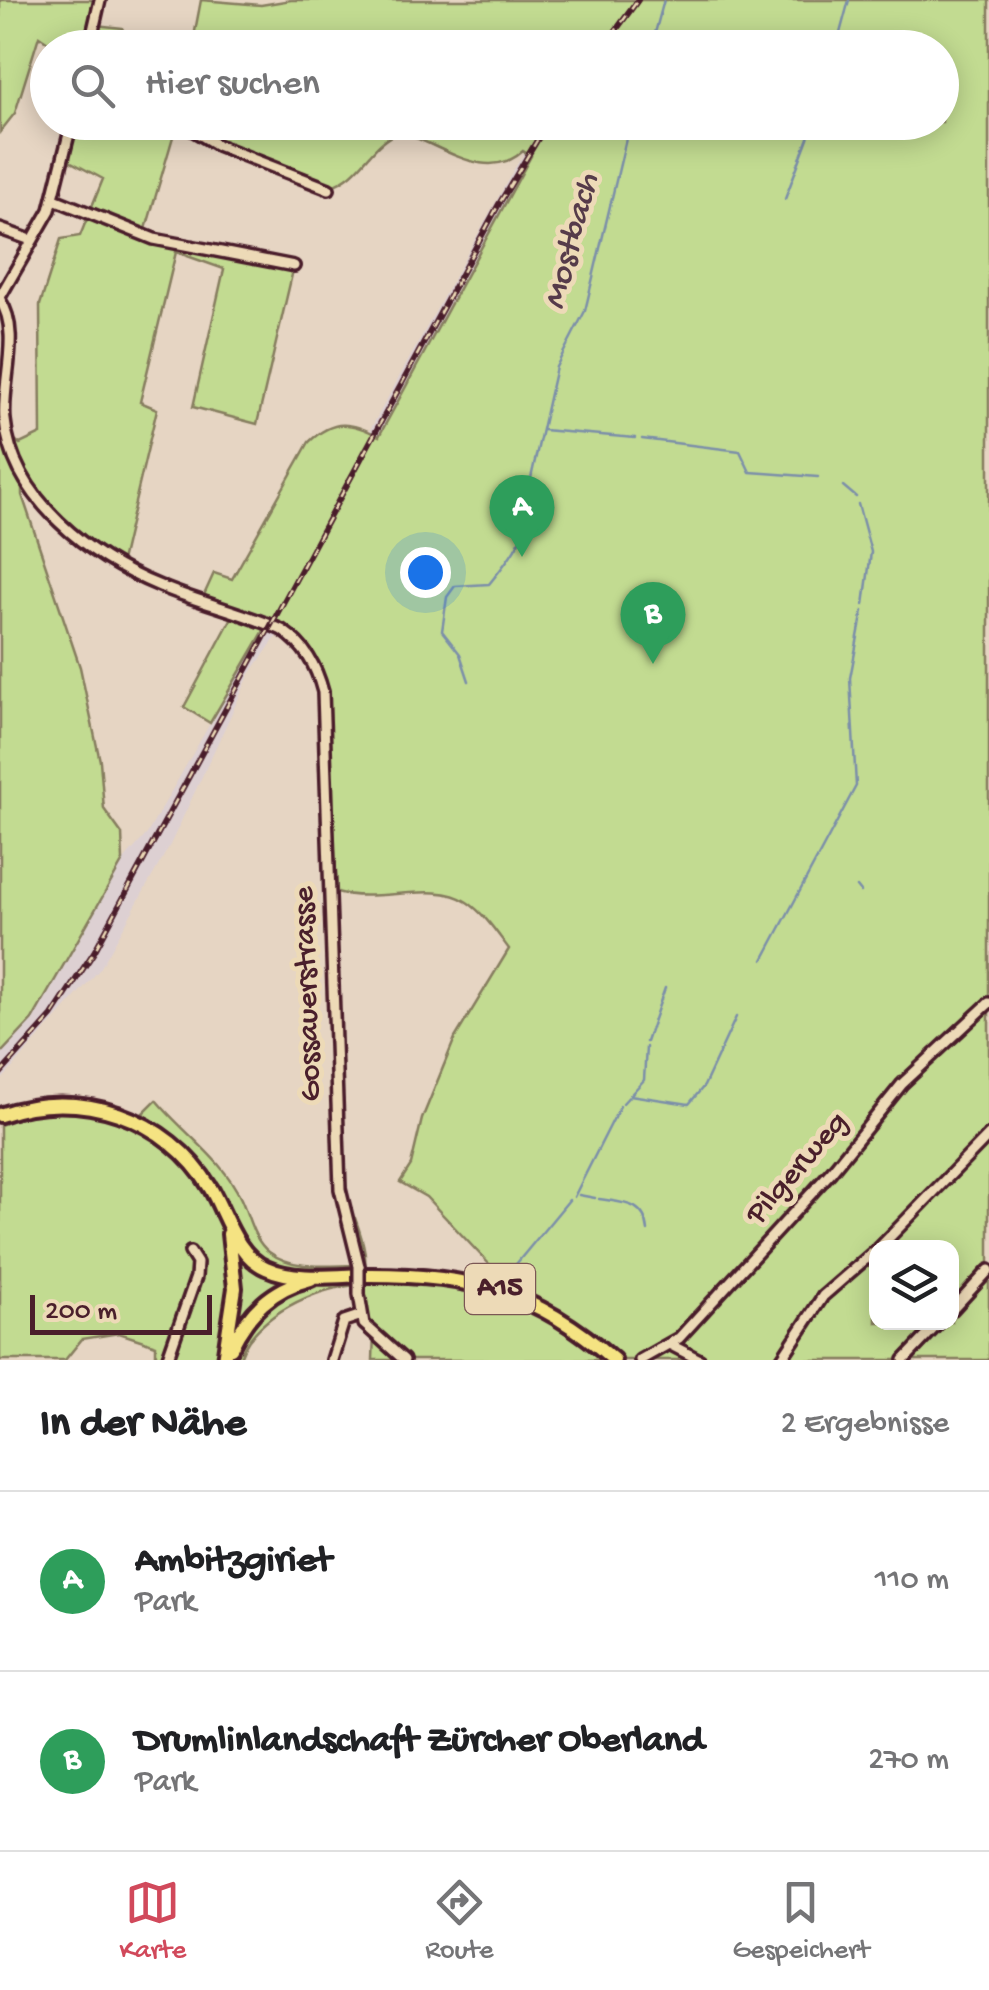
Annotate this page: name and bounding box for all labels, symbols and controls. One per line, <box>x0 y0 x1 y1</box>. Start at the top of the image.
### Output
search box <box>30 30 959 140</box>
icon: search <box>65 58 120 113</box>
text: Hier suchen <box>145 63 320 107</box>
water label: Mostbach <box>535 169 611 314</box>
pin: A <box>490 474 554 557</box>
your location <box>400 547 451 598</box>
pin: B <box>620 582 686 664</box>
street label: Gossauerstrasse <box>286 885 332 1102</box>
street label: Pilgerweg <box>738 1105 857 1234</box>
map controls <box>869 1240 959 1330</box>
button: layers <box>869 1240 959 1330</box>
road number: A15 <box>465 1264 535 1314</box>
scale bar <box>30 1290 212 1334</box>
text: 200 m <box>45 1296 117 1329</box>
text: In der Nähe <box>40 1401 246 1450</box>
text: 2 Ergebnisse <box>781 1406 949 1444</box>
text: Ambitzgiriet <box>135 1540 332 1584</box>
text: A <box>63 1562 82 1600</box>
text: 110 m <box>875 1562 949 1600</box>
text: Park <box>135 1584 196 1622</box>
text: Drumlinlandschaft Zürcher Oberland <box>135 1720 704 1764</box>
text: B <box>64 1742 81 1780</box>
text: 270 m <box>868 1742 949 1780</box>
text: Park <box>135 1764 196 1802</box>
tab: Karte <box>119 1875 186 1968</box>
tab: Route <box>425 1875 493 1968</box>
tab: Gespeichert <box>732 1875 870 1968</box>

